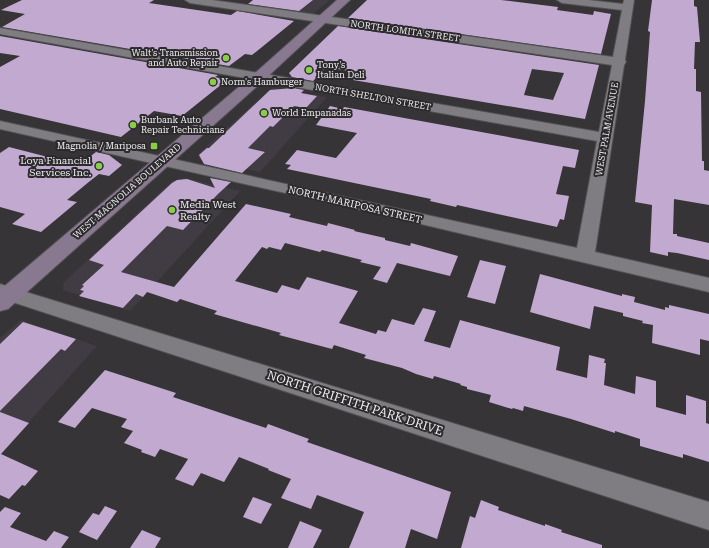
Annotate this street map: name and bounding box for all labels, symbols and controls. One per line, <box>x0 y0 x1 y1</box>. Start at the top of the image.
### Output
street label: NORTH LOMITA STREET <box>350 18 460 44</box>
place label: Walt's Transmission and Auto Repair <box>132 48 218 68</box>
marker: Walt's Transmission and Auto Repair <box>221 53 231 63</box>
place label: Tony's Italian Deli <box>317 60 365 80</box>
marker: Tony's Italian Deli <box>304 65 314 75</box>
marker: Norm's Hamburger <box>208 77 218 87</box>
place label: Norm's Hamburger <box>221 77 303 87</box>
street label: WEST PALM AVENUE <box>594 81 620 177</box>
street label: NORTH SHELTON STREET <box>314 82 432 112</box>
marker: World Empanadas <box>259 108 269 118</box>
place label: World Empanadas <box>272 108 351 118</box>
place label: Burbank Auto Repair Technicians <box>141 115 224 135</box>
marker: Burbank Auto Repair Technicians <box>128 120 138 130</box>
place label: Magnolia / Mariposa <box>57 141 146 151</box>
marker: Magnolia / Mariposa <box>149 141 159 151</box>
street label: WEST MAGNOLIA BOULEVARD <box>71 142 183 240</box>
place label: Loya Financial Services Inc. <box>20 155 91 178</box>
marker: Loya Financial Services Inc. <box>94 161 104 171</box>
street label: NORTH MARIPOSA STREET <box>287 184 423 225</box>
place label: Media West Realty <box>180 199 236 222</box>
marker: Media West Realty <box>167 205 177 215</box>
street label: NORTH GRIFFITH PARK DRIVE <box>265 368 445 438</box>

